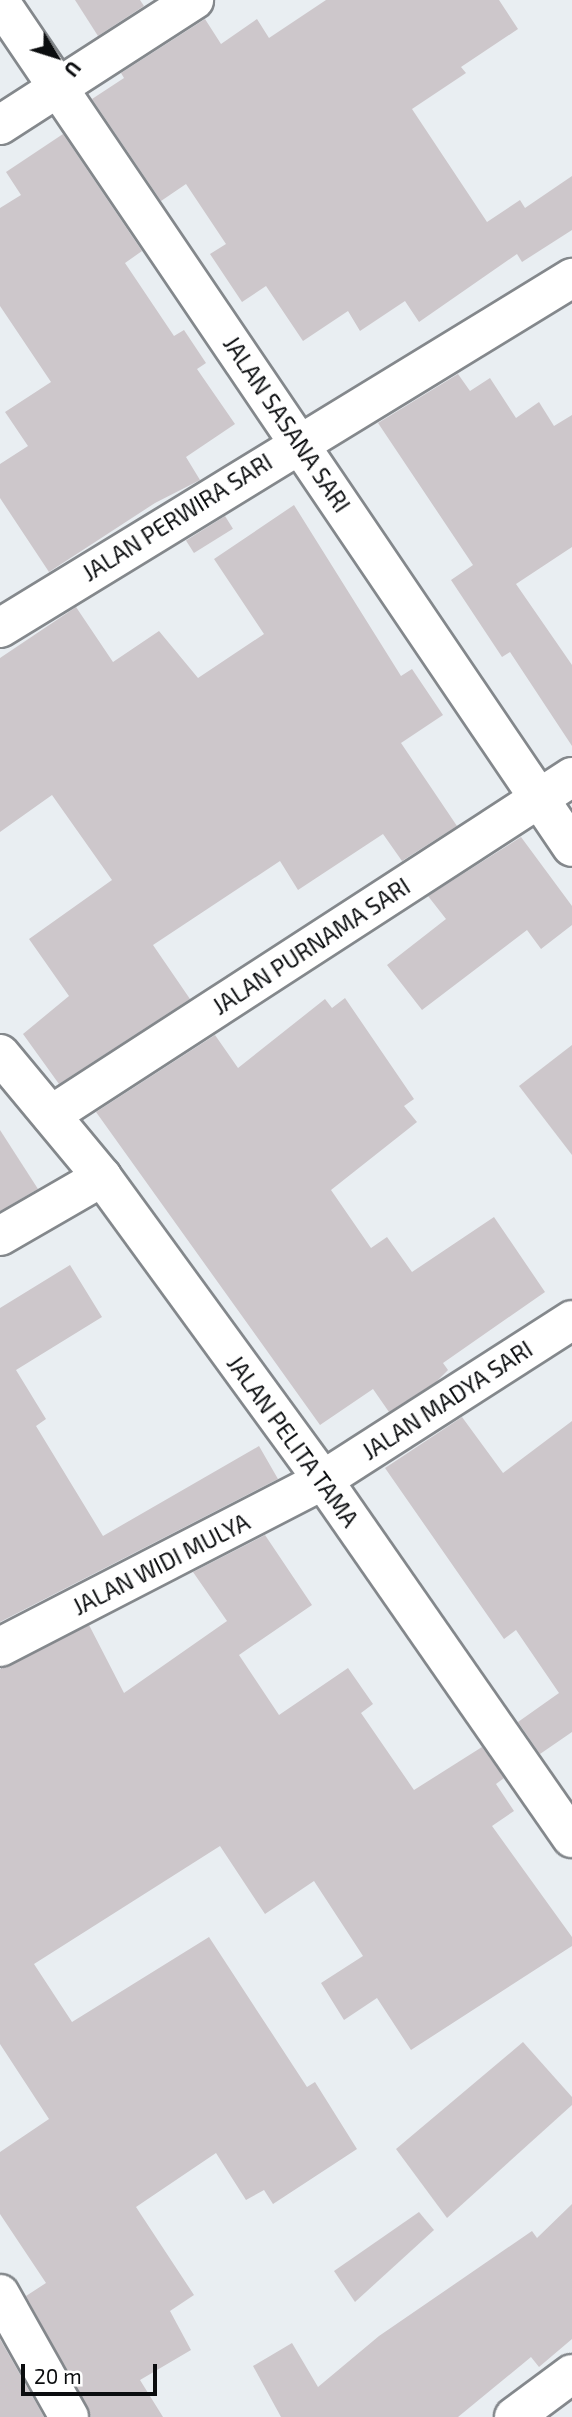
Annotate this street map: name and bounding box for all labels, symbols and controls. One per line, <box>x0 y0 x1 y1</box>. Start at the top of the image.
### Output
north arrow <box>21 21 91 91</box>
text: U <box>60 57 86 81</box>
street label: JALAN SASANA SARI <box>218 330 356 518</box>
street label: JALAN PERWIRA SARI <box>77 447 277 587</box>
street label: JALAN PURNAMA SARI <box>207 872 415 1020</box>
street label: JALAN MADYA SARI <box>357 1335 537 1465</box>
street label: JALAN PELITA TAMA <box>221 1350 365 1532</box>
street label: JALAN WIDI MULYA <box>68 1507 254 1621</box>
scale bar <box>24 2350 161 2394</box>
text: 20 m <box>34 2363 82 2388</box>

